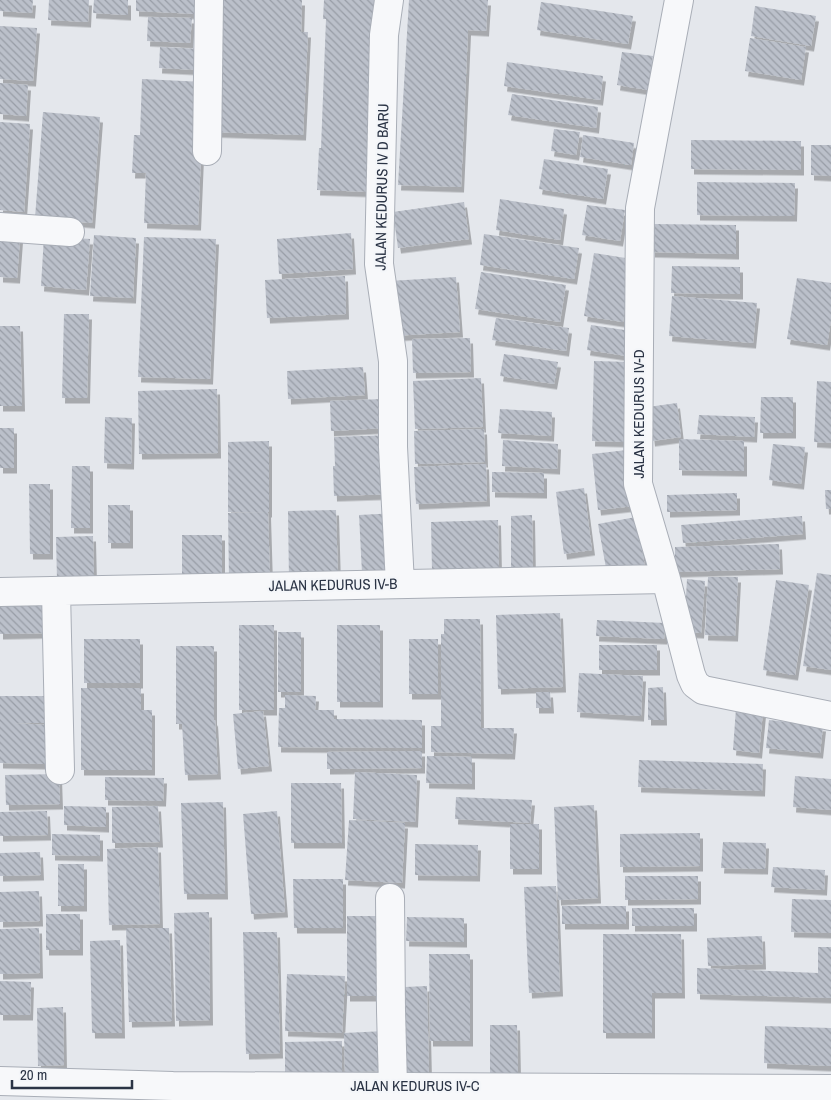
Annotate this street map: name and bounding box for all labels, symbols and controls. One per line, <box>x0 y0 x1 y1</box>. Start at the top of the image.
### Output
street label: JALAN KEDURUS IV D BARU <box>370 103 393 271</box>
street label: JALAN KEDURUS IV-D <box>628 349 649 479</box>
street label: JALAN KEDURUS IV-B <box>269 573 397 596</box>
scale bar <box>12 1058 132 1090</box>
text: 20 m <box>20 1064 47 1085</box>
street label: JALAN KEDURUS IV-C <box>350 1075 480 1096</box>

